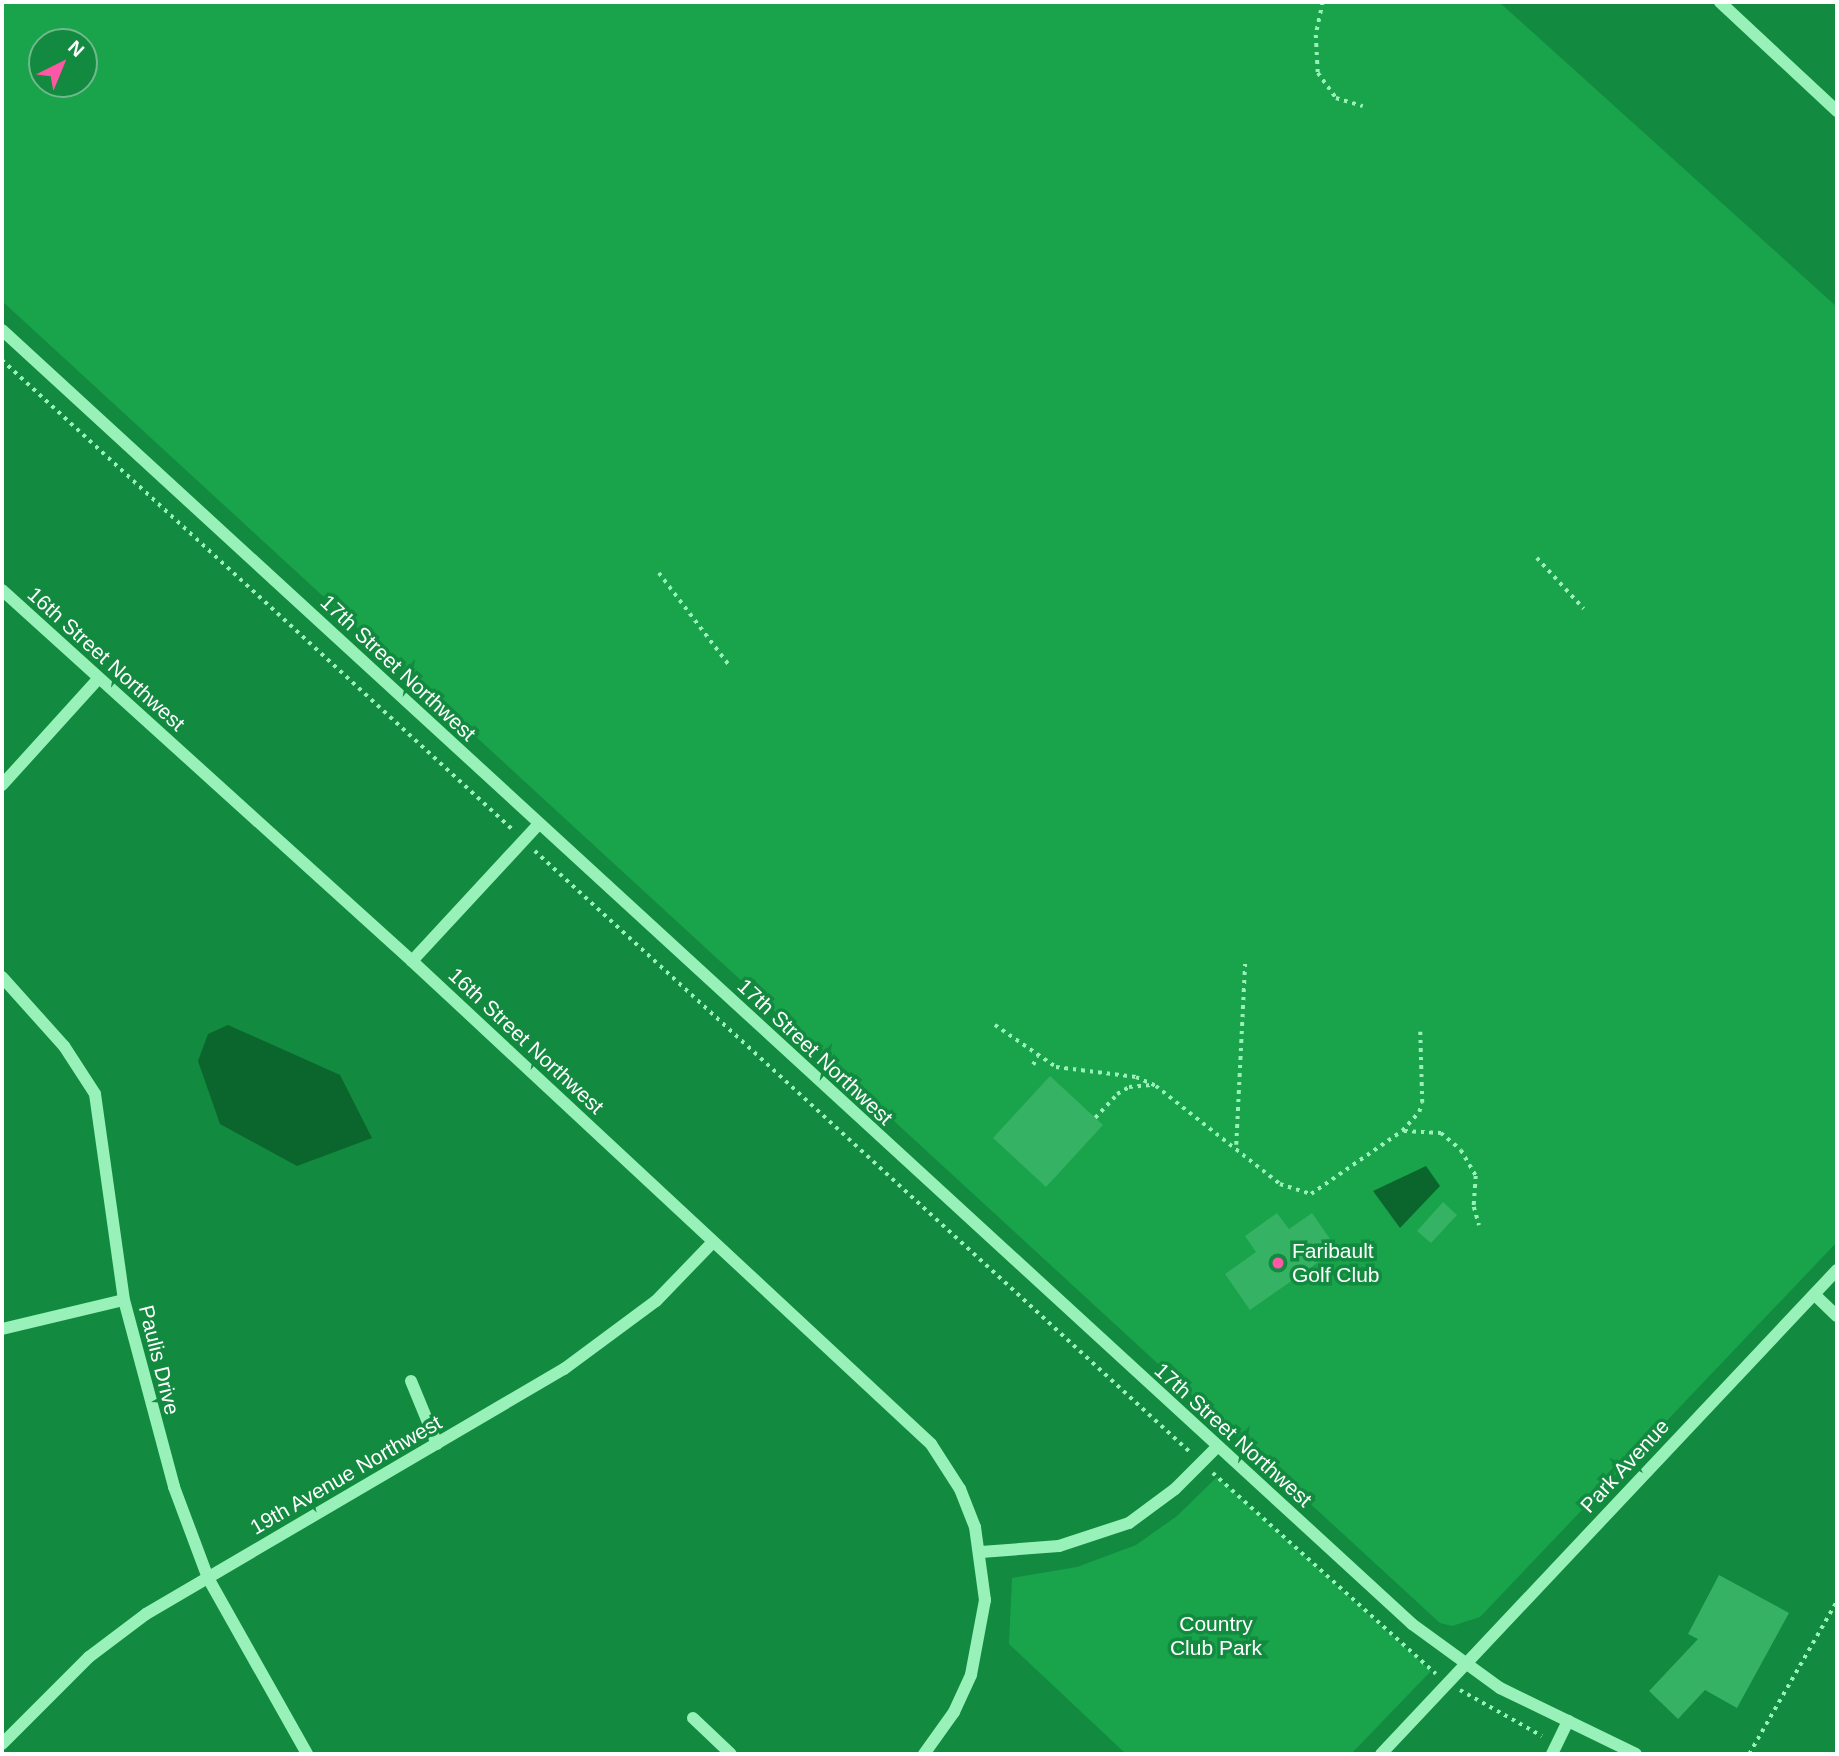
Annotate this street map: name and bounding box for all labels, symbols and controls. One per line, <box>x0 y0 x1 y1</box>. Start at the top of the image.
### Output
north arrow <box>28 28 98 98</box>
text: N <box>64 36 88 61</box>
street label: 16th Street Northwest <box>22 582 190 736</box>
street label: 17th Street Northwest <box>315 590 481 746</box>
street label: 16th Street Northwest <box>443 963 609 1119</box>
street label: 17th Street Northwest <box>732 974 898 1130</box>
place label: Faribault Golf Club <box>1292 1238 1380 1288</box>
marker: Faribault Golf Club <box>1270 1255 1286 1271</box>
street label: Paulis Drive <box>133 1303 185 1417</box>
street label: 17th Street Northwest <box>1149 1358 1317 1512</box>
street label: 19th Avenue Northwest <box>245 1410 447 1540</box>
street label: Park Avenue <box>1575 1414 1675 1518</box>
park label: Country Club Park <box>1170 1611 1262 1661</box>

